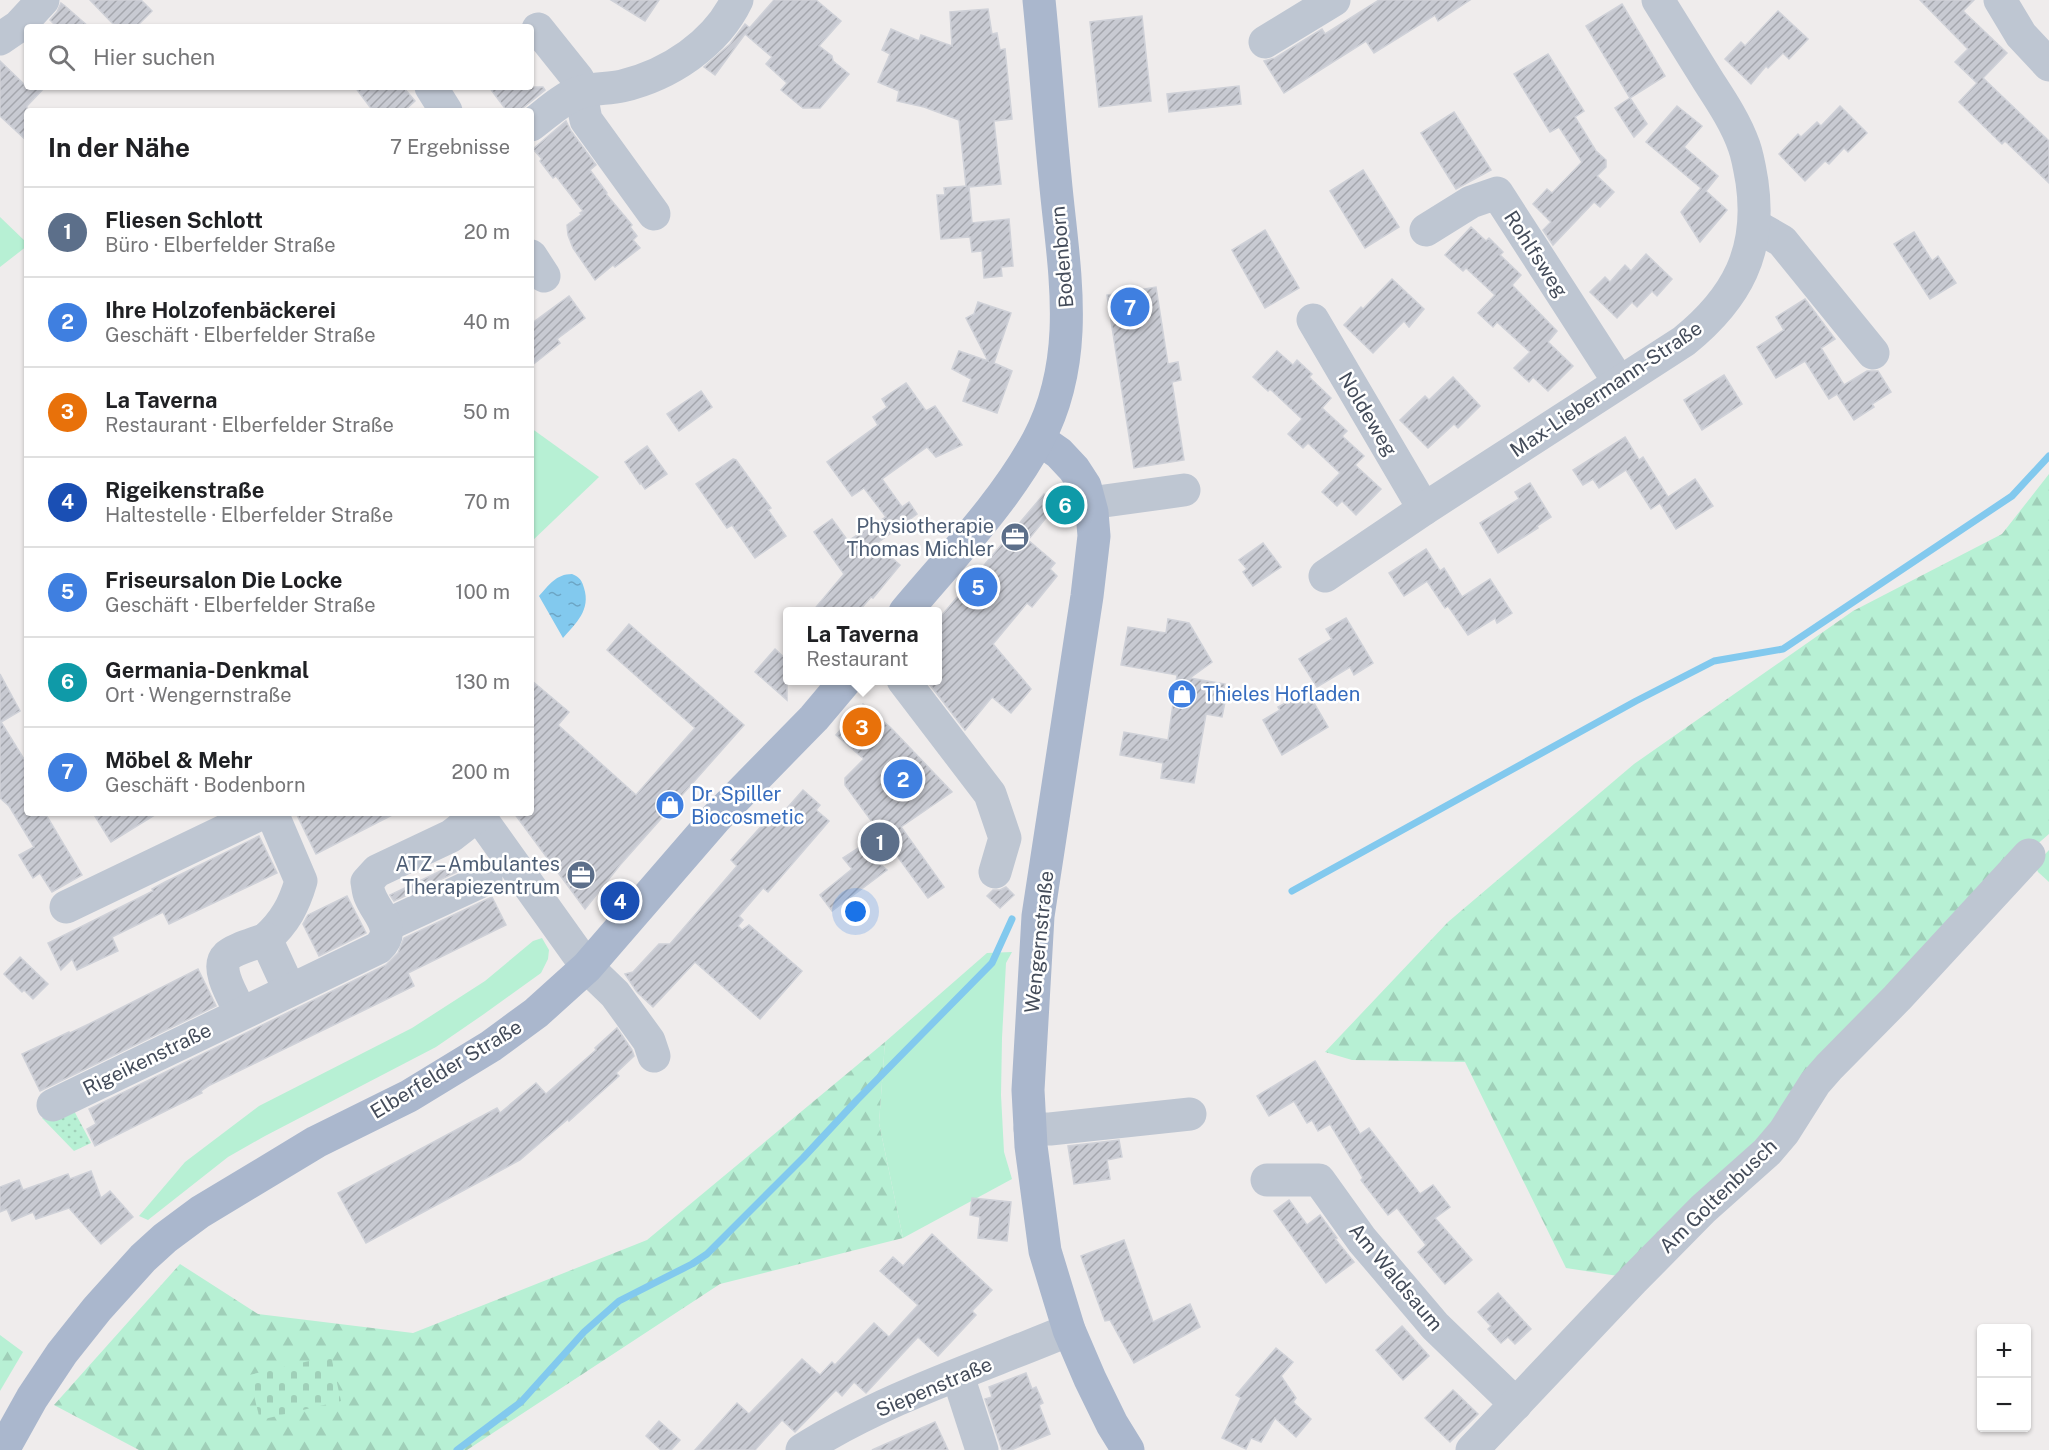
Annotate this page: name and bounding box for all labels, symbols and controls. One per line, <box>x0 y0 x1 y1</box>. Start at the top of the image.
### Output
search box <box>24 24 534 90</box>
icon: search <box>45 41 78 74</box>
text: Hier suchen <box>93 44 215 70</box>
text: In der Nähe <box>48 132 190 163</box>
text: 7 Ergebnisse <box>390 135 510 159</box>
street label: Bodenborn <box>1046 205 1078 309</box>
street label: Rohlfsweg <box>1499 206 1573 302</box>
text: Fliesen Schlott <box>105 207 263 233</box>
text: 1 <box>63 220 72 244</box>
text: 20 m <box>464 220 510 244</box>
text: Büro · Elberfelder Straße <box>105 233 336 257</box>
pin: 7 <box>1110 284 1150 330</box>
text: Ihre Holzofenbäckerei <box>105 297 336 323</box>
text: 2 <box>61 310 74 334</box>
text: 40 m <box>463 310 510 334</box>
street label: Max-Liebermann-Straße <box>1505 316 1707 462</box>
text: Geschäft · Elberfelder Straße <box>105 323 376 347</box>
street label: Noldeweg <box>1333 368 1403 460</box>
text: La Taverna <box>105 387 218 413</box>
text: 3 <box>61 400 74 424</box>
text: 50 m <box>463 400 510 424</box>
text: Restaurant · Elberfelder Straße <box>105 413 394 437</box>
text: Rigeikenstraße <box>105 477 264 503</box>
pin: 6 <box>1046 482 1084 528</box>
text: 4 <box>61 490 74 514</box>
text: 70 m <box>464 490 510 514</box>
text: Haltestelle · Elberfelder Straße <box>105 503 393 527</box>
place label: Physiotherapie Thomas Michler <box>847 514 994 561</box>
office icon: Physiotherapie Thomas Michler <box>999 521 1031 553</box>
pin: 5 <box>958 564 998 610</box>
text: Friseursalon Die Locke <box>105 567 342 593</box>
text: 5 <box>61 580 74 604</box>
text: 100 m <box>455 580 510 604</box>
text: Geschäft · Elberfelder Straße <box>105 593 376 617</box>
popup <box>783 607 942 685</box>
text: La Taverna <box>806 621 919 647</box>
text: Restaurant <box>806 647 909 671</box>
text: Germania-Denkmal <box>105 657 309 683</box>
text: 6 <box>61 670 74 694</box>
text: 130 m <box>455 670 510 694</box>
shop icon: Thieles Hofladen <box>1166 678 1198 710</box>
place label: Thieles Hofladen <box>1203 682 1360 706</box>
text: Ort · Wengernstraße <box>105 683 292 707</box>
pin: 3 <box>842 704 882 750</box>
text: Möbel & Mehr <box>105 747 253 773</box>
pin: 2 <box>884 756 922 802</box>
text: 7 <box>61 760 74 784</box>
text: 200 m <box>452 760 510 784</box>
text: Geschäft · Bodenborn <box>105 773 305 797</box>
place label: Dr. Spiller Biocosmetic <box>691 782 805 829</box>
shop icon: Dr. Spiller Biocosmetic <box>654 789 686 821</box>
pin: 1 <box>860 820 900 864</box>
place label: ATZ – Ambulantes Therapiezentrum <box>395 852 560 899</box>
office icon: ATZ – Ambulantes Therapiezentrum <box>565 859 597 891</box>
street label: Wengernstraße <box>1020 870 1058 1014</box>
pin: 4 <box>600 878 640 924</box>
your location <box>841 897 870 926</box>
street label: Elberfelder Straße <box>366 1014 526 1124</box>
street label: Rigeikenstraße <box>79 1018 215 1100</box>
street label: Am Goltenbusch <box>1654 1134 1782 1258</box>
street label: Am Waldsaum <box>1344 1218 1448 1336</box>
map controls <box>1977 1324 2031 1432</box>
button: + <box>1977 1324 2031 1378</box>
street label: Siepenstraße <box>872 1352 996 1422</box>
button: − <box>1977 1378 2031 1432</box>

